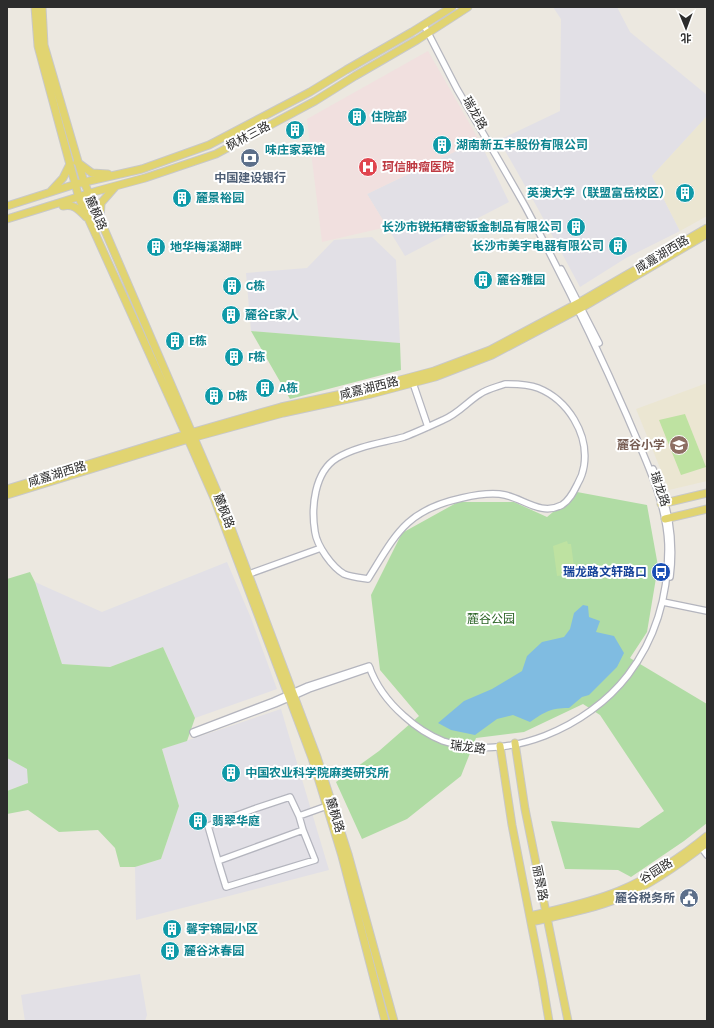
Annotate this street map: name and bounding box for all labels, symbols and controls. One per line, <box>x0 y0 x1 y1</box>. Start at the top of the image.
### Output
north arrow <box>666 8 706 48</box>
text: 北 <box>681 32 692 43</box>
street label: 瑞龙路 <box>461 94 490 132</box>
building icon: 住院部 <box>346 106 368 128</box>
place label: 住院部 <box>371 110 407 123</box>
street label: 枫林三路 <box>224 119 272 153</box>
building icon: 味庄家菜馆 <box>284 119 306 141</box>
building icon: 湖南新五丰股份有限公司 <box>431 134 453 156</box>
place label: 湖南新五丰股份有限公司 <box>456 138 588 151</box>
place label: 味庄家菜馆 <box>265 143 325 156</box>
bank icon: 中国建设银行 <box>239 147 261 169</box>
hospital icon: 珂信肿瘤医院 <box>357 156 379 178</box>
place label: 珂信肿瘤医院 <box>382 160 454 173</box>
place label: 中国建设银行 <box>214 171 286 184</box>
building icon: 英澳大学（联盟富岳校区） <box>674 182 696 204</box>
place label: 英澳大学（联盟富岳校区） <box>527 186 671 199</box>
building icon: 麓景裕园 <box>171 187 193 209</box>
place label: 麓景裕园 <box>196 191 244 204</box>
street label: 麓枫路 <box>83 194 109 232</box>
building icon: 长沙市锐拓精密钣金制品有限公司 <box>565 216 587 238</box>
place label: 长沙市锐拓精密钣金制品有限公司 <box>382 220 562 233</box>
street label: 咸嘉湖西路 <box>633 233 691 275</box>
building icon: 长沙市美宇电器有限公司 <box>607 235 629 257</box>
building icon: 地华梅溪湖畔 <box>145 236 167 258</box>
place label: 长沙市美宇电器有限公司 <box>472 239 604 252</box>
place label: 地华梅溪湖畔 <box>170 240 242 253</box>
building icon: 麓谷雅园 <box>472 269 494 291</box>
place label: 麓谷雅园 <box>497 273 545 286</box>
building icon: G栋 <box>221 275 243 297</box>
place label: G栋 <box>246 279 265 292</box>
building icon: 麓谷E家人 <box>220 304 242 326</box>
place label: 麓谷E家人 <box>245 308 299 321</box>
building icon: E栋 <box>164 330 186 352</box>
place label: E栋 <box>189 334 207 347</box>
building icon: F栋 <box>223 346 245 368</box>
place label: F栋 <box>248 350 265 363</box>
street label: 咸嘉湖西路 <box>338 374 400 401</box>
building icon: A栋 <box>254 377 276 399</box>
place label: A栋 <box>279 381 298 394</box>
building icon: D栋 <box>203 385 225 407</box>
place label: D栋 <box>228 389 248 402</box>
school or university icon: 麓谷小学 <box>668 434 690 456</box>
place label: 麓谷小学 <box>617 438 665 451</box>
street label: 咸嘉湖西路 <box>26 459 87 489</box>
street label: 瑞龙路 <box>648 470 672 508</box>
street label: 麓枫路 <box>212 492 237 530</box>
bus stop icon: 瑞龙路文轩路口 <box>650 561 672 583</box>
place label: 瑞龙路文轩路口 <box>563 565 647 578</box>
park label: 麓谷公园 <box>467 613 515 625</box>
street label: 瑞龙路 <box>449 738 487 755</box>
building icon: 中国农业科学院麻类研究所 <box>220 762 242 784</box>
place label: 中国农业科学院麻类研究所 <box>245 766 389 779</box>
street label: 麓枫路 <box>324 796 347 834</box>
building icon: 翡翠华庭 <box>187 810 209 832</box>
place label: 翡翠华庭 <box>212 814 260 827</box>
street label: 谷园路 <box>637 856 674 886</box>
street label: 丽景路 <box>531 864 550 902</box>
public building icon: 麓谷税务所 <box>678 887 700 909</box>
place label: 麓谷税务所 <box>615 891 675 904</box>
building icon: 馨宇锦园小区 <box>161 918 183 940</box>
place label: 馨宇锦园小区 <box>186 922 258 935</box>
building icon: 麓谷沐春园 <box>159 940 181 962</box>
place label: 麓谷沐春园 <box>184 944 244 957</box>

